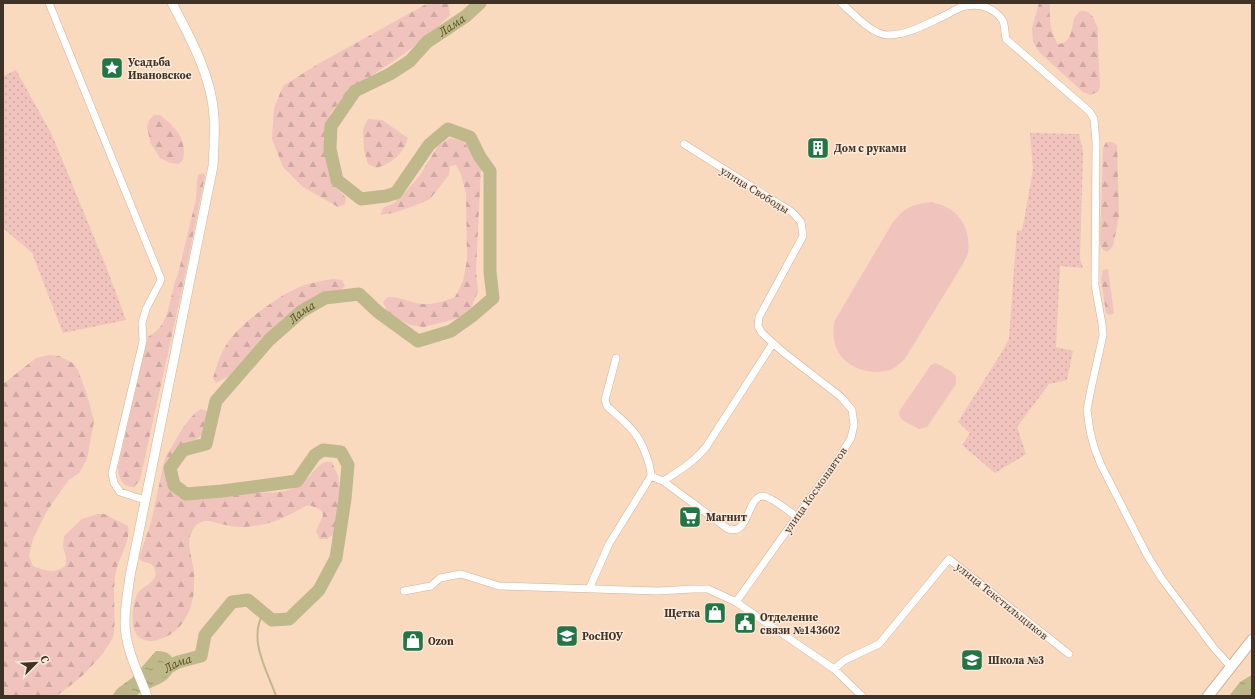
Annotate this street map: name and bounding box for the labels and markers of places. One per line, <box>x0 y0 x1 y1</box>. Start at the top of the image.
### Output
place icon: Усадьба Ивановское <box>99 55 125 81</box>
place label: Усадьба Ивановское <box>128 55 192 83</box>
building icon: Дом с руками <box>805 135 831 161</box>
place label: Дом с руками <box>834 141 906 156</box>
supermarket icon: Магнит <box>677 504 703 530</box>
place label: Магнит <box>706 510 747 525</box>
shop icon: Щетка <box>702 600 728 626</box>
place label: Щетка <box>664 606 700 621</box>
public building icon: Отделение связи №143602 <box>732 610 758 636</box>
place label: Отделение связи №143602 <box>760 610 840 638</box>
school or university icon: РосНОУ <box>554 623 580 649</box>
shop icon: Ozon <box>400 628 426 654</box>
place label: РосНОУ <box>582 629 624 644</box>
place label: Ozon <box>428 634 454 649</box>
school or university icon: Школа №3 <box>959 647 985 673</box>
place label: Школа №3 <box>988 653 1044 668</box>

